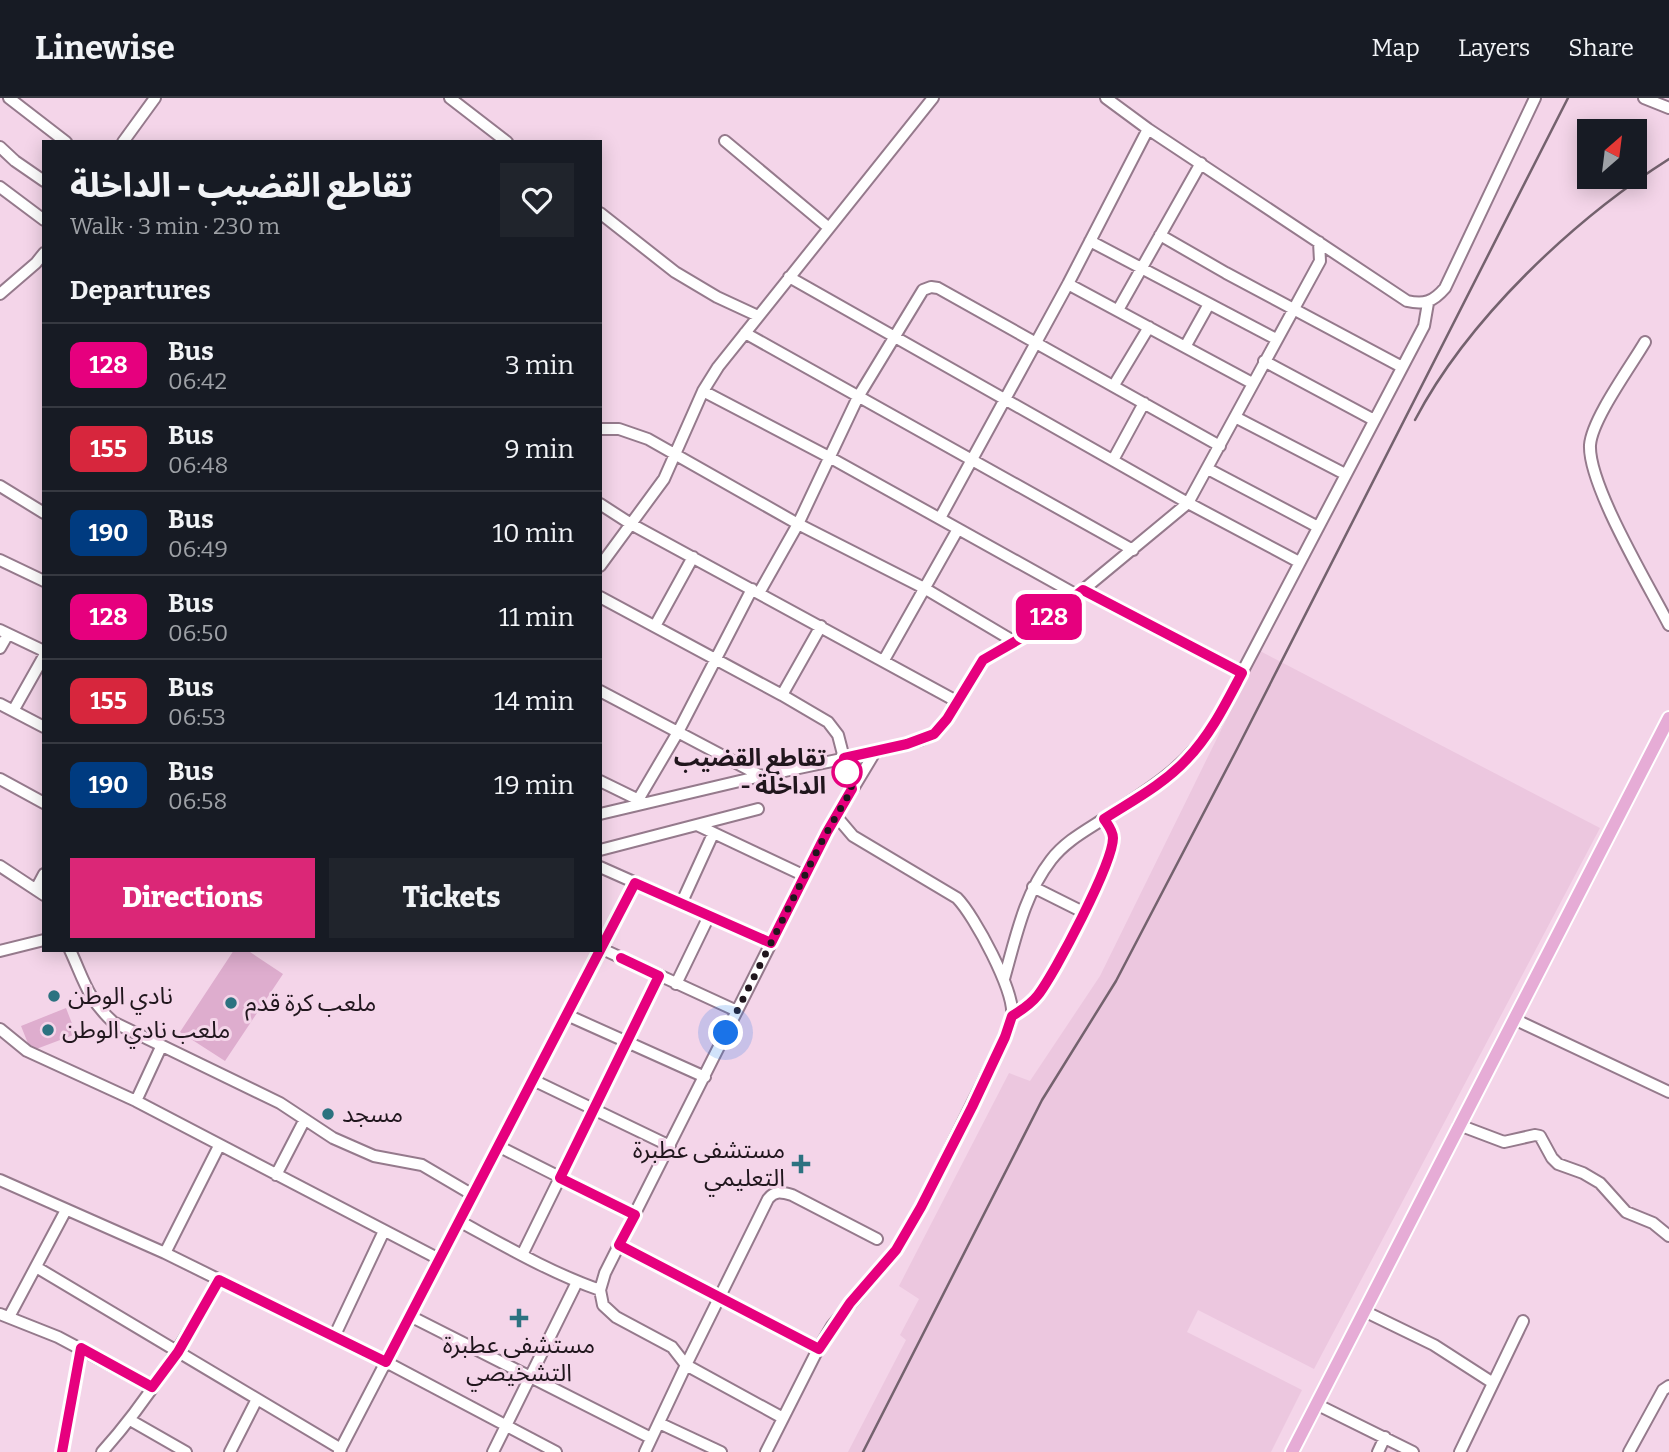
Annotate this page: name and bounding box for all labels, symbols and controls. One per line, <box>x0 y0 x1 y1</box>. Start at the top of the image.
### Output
text: Linewise <box>35 28 175 68</box>
text: Map <box>1372 34 1420 62</box>
text: Layers <box>1458 34 1530 62</box>
text: Share <box>1568 34 1634 62</box>
north arrow <box>1577 119 1647 189</box>
map controls <box>1577 119 1647 189</box>
button: heart <box>500 163 574 237</box>
text: تقاطع القضيب - الداخلة <box>70 166 413 206</box>
text: Walk · 3 min · 230 m <box>70 212 280 240</box>
text: Departures <box>70 275 211 306</box>
text: Bus <box>168 336 214 367</box>
text: 3 min <box>505 350 574 381</box>
text: 128 <box>89 351 128 379</box>
text: 06:42 <box>168 367 227 395</box>
text: Bus <box>168 420 214 451</box>
text: 9 min <box>505 434 574 465</box>
text: 155 <box>90 435 127 463</box>
text: 06:48 <box>168 451 228 479</box>
text: Bus <box>168 504 214 535</box>
text: 10 min <box>493 518 574 549</box>
text: 190 <box>89 519 128 547</box>
text: 06:49 <box>168 535 228 563</box>
text: Bus <box>168 588 214 619</box>
line badge: 128 <box>1009 594 1089 640</box>
text: 11 min <box>499 602 574 633</box>
text: 128 <box>89 603 128 631</box>
text: 128 <box>1030 603 1068 631</box>
text: 06:50 <box>168 619 228 647</box>
text: Bus <box>168 672 214 703</box>
text: 14 min <box>494 686 574 717</box>
text: 155 <box>90 687 127 715</box>
text: 06:53 <box>168 703 226 731</box>
place label: تقاطع القضيب - الداخلة <box>674 744 826 800</box>
text: Bus <box>168 756 214 787</box>
marker: تقاطع القضيب - الداخلة <box>832 757 862 787</box>
text: 19 min <box>494 770 574 801</box>
text: 190 <box>89 771 128 799</box>
text: 06:58 <box>168 787 227 815</box>
button: Directions <box>70 858 315 938</box>
button: Tickets <box>329 858 574 938</box>
place label: نادي الوطن <box>68 982 173 1015</box>
marker: نادي الوطن <box>46 988 62 1004</box>
place label: ملعب كرة قدم <box>245 989 376 1021</box>
marker: ملعب كرة قدم <box>223 995 239 1011</box>
your location <box>708 1015 743 1050</box>
place label: ملعب نادي الوطن <box>62 1016 230 1049</box>
marker: ملعب نادي الوطن <box>40 1022 56 1038</box>
place label: مسجد <box>342 1100 403 1128</box>
marker: مسجد <box>320 1106 336 1122</box>
place label: مستشفى عطبرة التعليمي <box>633 1136 785 1197</box>
marker: مستشفى عطبرة التعليمي <box>791 1154 811 1174</box>
marker: مستشفى عطبرة التشخيصي <box>509 1308 529 1328</box>
place label: مستشفى عطبرة التشخيصي <box>443 1331 595 1392</box>

